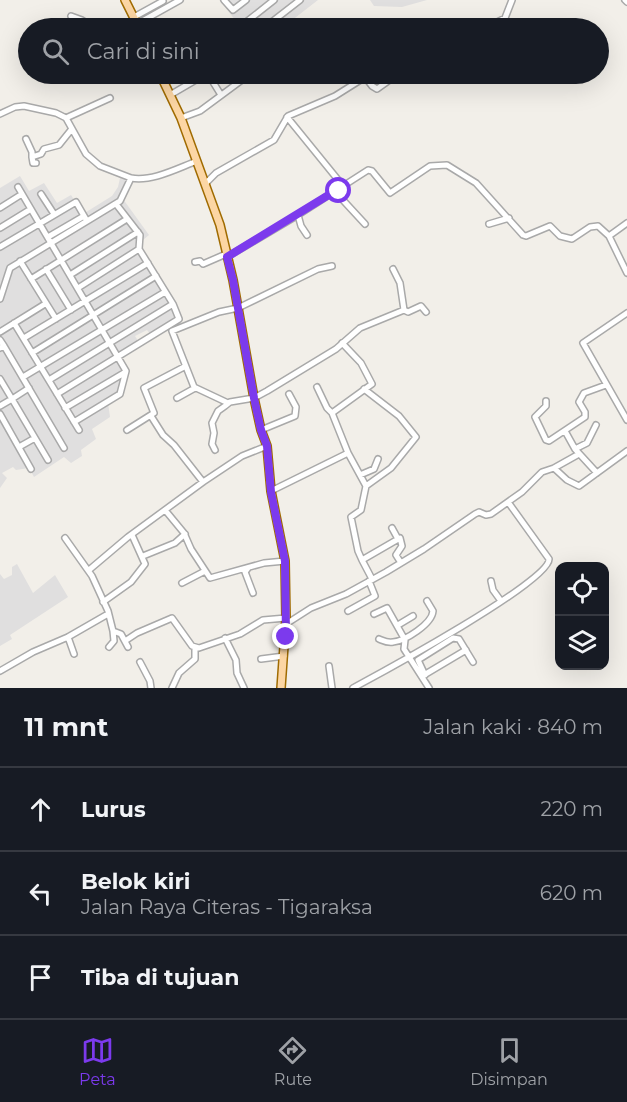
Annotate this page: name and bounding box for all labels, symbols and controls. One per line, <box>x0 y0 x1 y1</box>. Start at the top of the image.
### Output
search box <box>18 18 609 84</box>
icon: search <box>39 35 72 68</box>
text: Cari di sini <box>87 38 200 65</box>
route start <box>325 177 351 203</box>
map controls <box>555 562 609 670</box>
button: locate <box>555 562 609 616</box>
button: layers <box>555 616 609 670</box>
route end <box>272 623 298 649</box>
text: 11 mnt <box>24 711 108 743</box>
text: Jalan kaki · 840 m <box>423 715 603 739</box>
icon: ahead <box>24 793 57 826</box>
text: Lurus <box>81 796 146 823</box>
text: 220 m <box>541 797 603 821</box>
text: Belok kiri <box>81 868 190 895</box>
icon: left <box>24 877 57 910</box>
text: 620 m <box>540 881 603 905</box>
text: Jalan Raya Citeras - Tigaraksa <box>81 895 373 919</box>
icon: arrive <box>24 961 57 994</box>
text: Tiba di tujuan <box>81 964 239 991</box>
tab: Peta <box>79 1034 116 1089</box>
tab: Rute <box>274 1034 312 1089</box>
tab: Disimpan <box>470 1034 548 1089</box>

